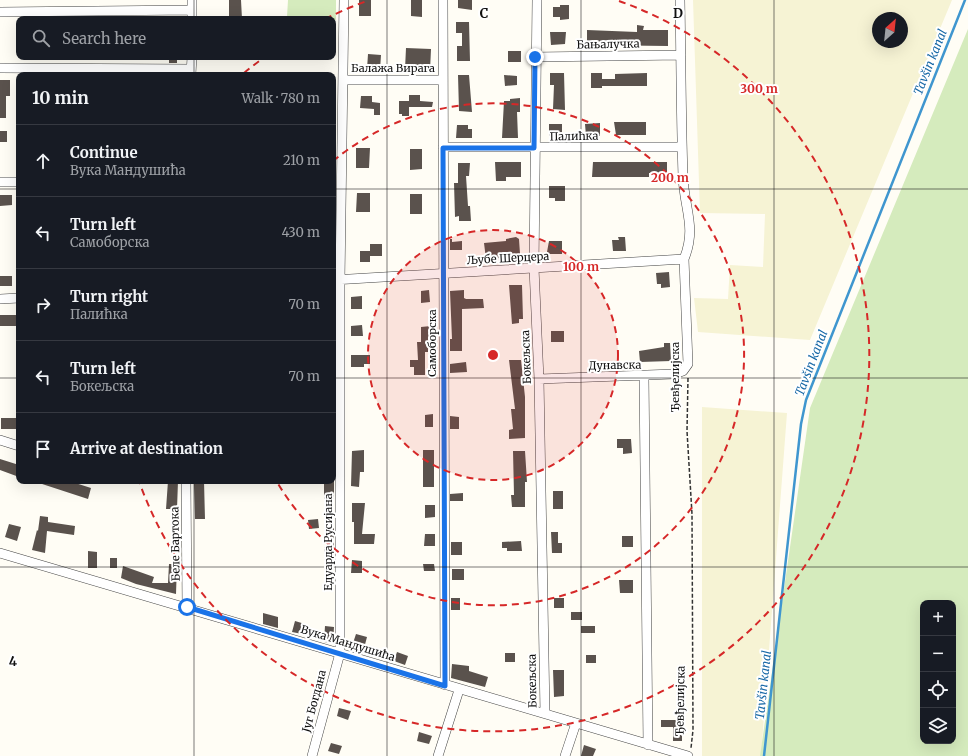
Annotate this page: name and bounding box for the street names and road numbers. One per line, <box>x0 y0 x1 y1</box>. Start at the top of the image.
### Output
street label: Бањалучка <box>576 36 640 52</box>
street label: Балажа Вирага <box>351 61 435 75</box>
street label: Палићка <box>549 129 599 143</box>
street label: Љубе Шерцера <box>466 249 550 267</box>
street label: Самоборска <box>425 309 439 377</box>
street label: Бокељска <box>518 330 534 384</box>
street label: Ђевђелијска <box>668 342 682 412</box>
street label: Дунавска <box>589 358 641 372</box>
street label: Едуарда Русијана <box>321 493 335 591</box>
street label: Беле Бартока <box>167 507 183 581</box>
street label: Вука Мандушића <box>299 622 397 664</box>
street label: Бокељска <box>525 654 539 708</box>
street label: Ђевђелијска <box>672 666 688 736</box>
street label: Југ Богдана <box>299 668 329 735</box>

